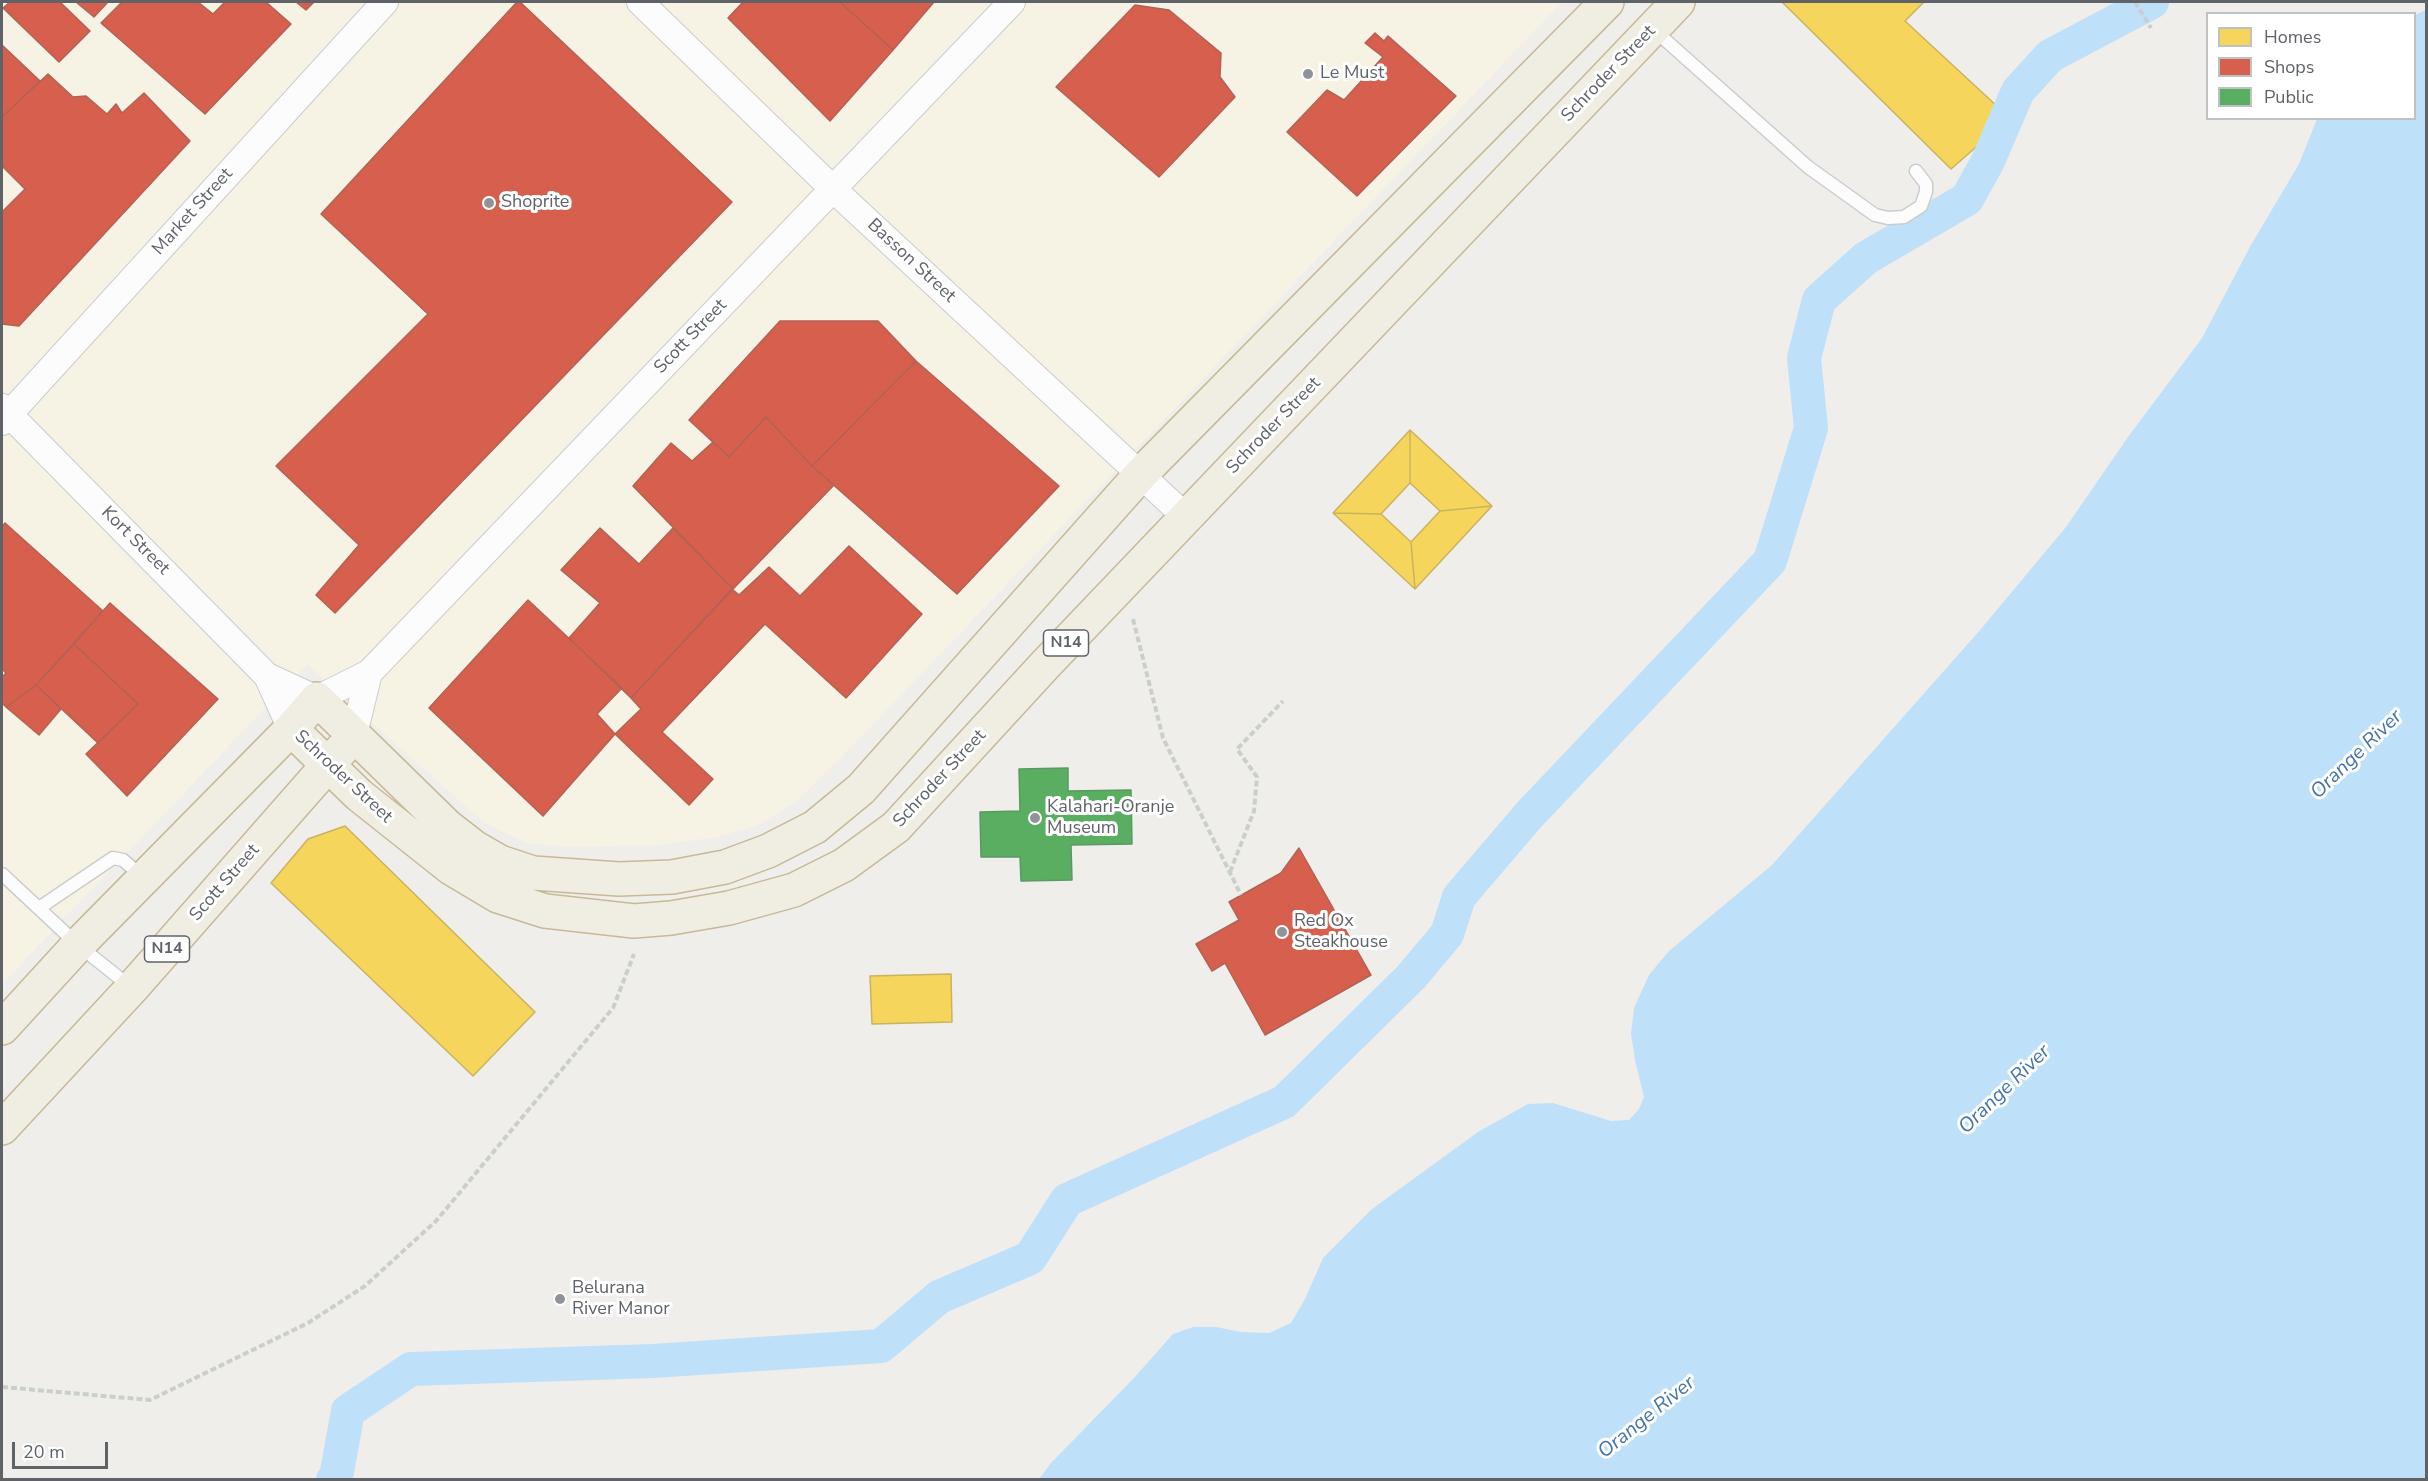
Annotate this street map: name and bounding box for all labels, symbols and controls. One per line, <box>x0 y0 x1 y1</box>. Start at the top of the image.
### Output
legend <box>2206 12 2416 120</box>
street label: Schroder Street <box>1557 21 1661 127</box>
text: Homes <box>2264 25 2321 49</box>
text: Shops <box>2264 55 2314 79</box>
place label: Le Must <box>1320 63 1384 85</box>
marker: Le Must <box>1301 67 1315 81</box>
text: Public <box>2264 85 2314 109</box>
street label: Market Street <box>148 164 238 260</box>
place label: Shoprite <box>501 192 569 214</box>
marker: Shoprite <box>482 196 496 210</box>
street label: Basson Street <box>862 215 960 307</box>
street label: Scott Street <box>650 295 732 379</box>
street label: Schroder Street <box>1222 373 1326 479</box>
street label: Kort Street <box>96 502 174 580</box>
road number: N14 <box>1044 630 1088 656</box>
water label: Orange River <box>2306 705 2408 805</box>
street label: Schroder Street <box>889 725 991 833</box>
street label: Schroder Street <box>289 726 397 828</box>
place label: Kalahari-Oranje Museum <box>1047 797 1174 840</box>
marker: Kalahari-Oranje Museum <box>1028 811 1042 825</box>
street label: Scott Street <box>186 840 264 926</box>
place label: Red Ox Steakhouse <box>1294 911 1388 954</box>
marker: Red Ox Steakhouse <box>1275 925 1289 939</box>
road number: N14 <box>144 936 190 962</box>
water label: Orange River <box>1954 1040 2056 1140</box>
place label: Belurana River Manor <box>572 1278 670 1320</box>
marker: Belurana River Manor <box>553 1292 567 1306</box>
water label: Orange River <box>1594 1372 1700 1464</box>
scale bar <box>15 1430 111 1468</box>
text: 20 m <box>23 1440 65 1464</box>

